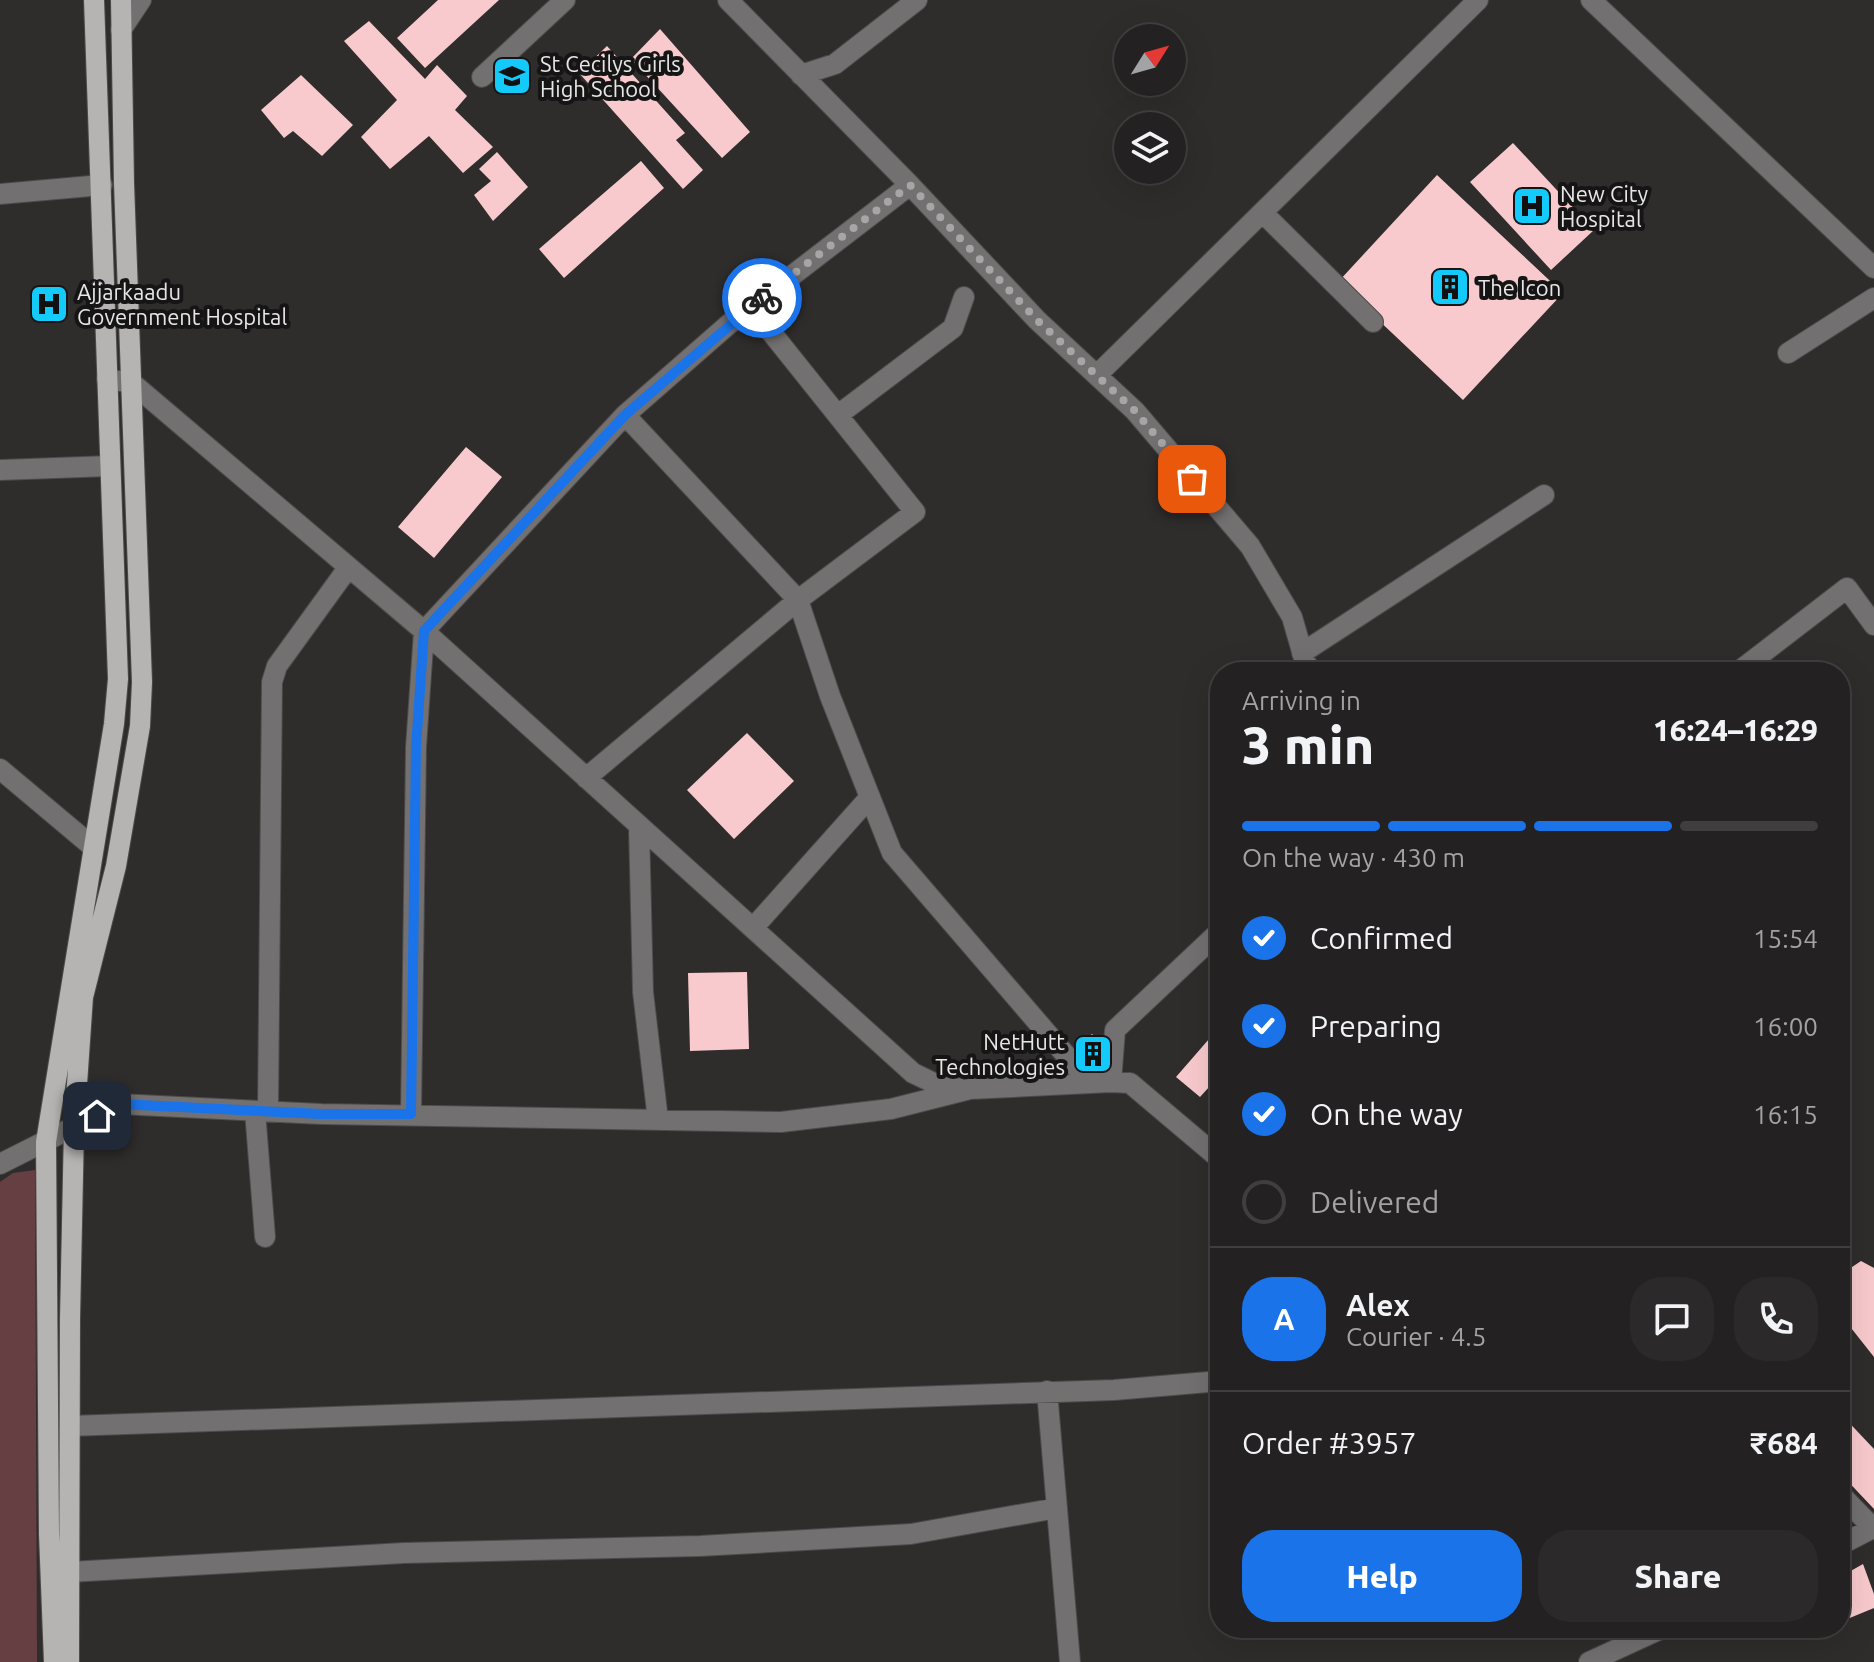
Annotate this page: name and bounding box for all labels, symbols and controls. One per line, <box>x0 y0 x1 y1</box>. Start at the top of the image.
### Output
north arrow <box>1114 24 1186 96</box>
map controls <box>1114 24 1186 184</box>
place label: St Cecilys Girls High School <box>540 51 681 101</box>
school or university icon: St Cecilys Girls High School <box>491 55 533 97</box>
button: layers <box>1114 112 1186 184</box>
place label: New City Hospital <box>1560 181 1648 231</box>
hospital icon: New City Hospital <box>1511 185 1553 227</box>
courier <box>722 258 802 338</box>
building icon: The Icon <box>1429 266 1471 308</box>
place label: The Icon <box>1478 275 1561 300</box>
icon: bike <box>740 276 784 320</box>
place label: Ajjarkaadu Government Hospital <box>77 279 287 329</box>
hospital icon: Ajjarkaadu Government Hospital <box>28 283 70 325</box>
pin <box>1158 445 1226 513</box>
icon: bag <box>1170 457 1214 501</box>
text: Arriving in <box>1242 686 1361 715</box>
text: 16:24–16:29 <box>1653 713 1818 747</box>
text: 3 min <box>1242 716 1374 774</box>
text: On the way · 430 m <box>1242 843 1465 872</box>
icon: check <box>1242 916 1286 960</box>
text: Confirmed <box>1310 921 1453 955</box>
text: 15:54 <box>1753 924 1818 953</box>
icon: check <box>1242 1004 1286 1048</box>
text: Preparing <box>1310 1009 1442 1043</box>
text: 16:00 <box>1753 1012 1818 1041</box>
place label: NetHutt Technologies <box>935 1029 1065 1079</box>
building icon: NetHutt Technologies <box>1072 1033 1114 1075</box>
pin <box>63 1082 131 1150</box>
icon: check <box>1242 1092 1286 1136</box>
icon: home <box>75 1094 119 1138</box>
text: On the way <box>1310 1097 1463 1131</box>
text: 16:15 <box>1753 1100 1818 1129</box>
text: Delivered <box>1310 1185 1439 1219</box>
button: chat <box>1630 1277 1714 1361</box>
button: phone <box>1734 1277 1818 1361</box>
text: Alex <box>1346 1288 1410 1322</box>
text: A <box>1273 1302 1295 1336</box>
text: Courier · 4.5 <box>1346 1322 1486 1351</box>
text: Order #3957 <box>1242 1426 1416 1460</box>
text: ₹684 <box>1750 1426 1818 1460</box>
button: Help <box>1242 1530 1522 1622</box>
button: Share <box>1538 1530 1818 1622</box>

